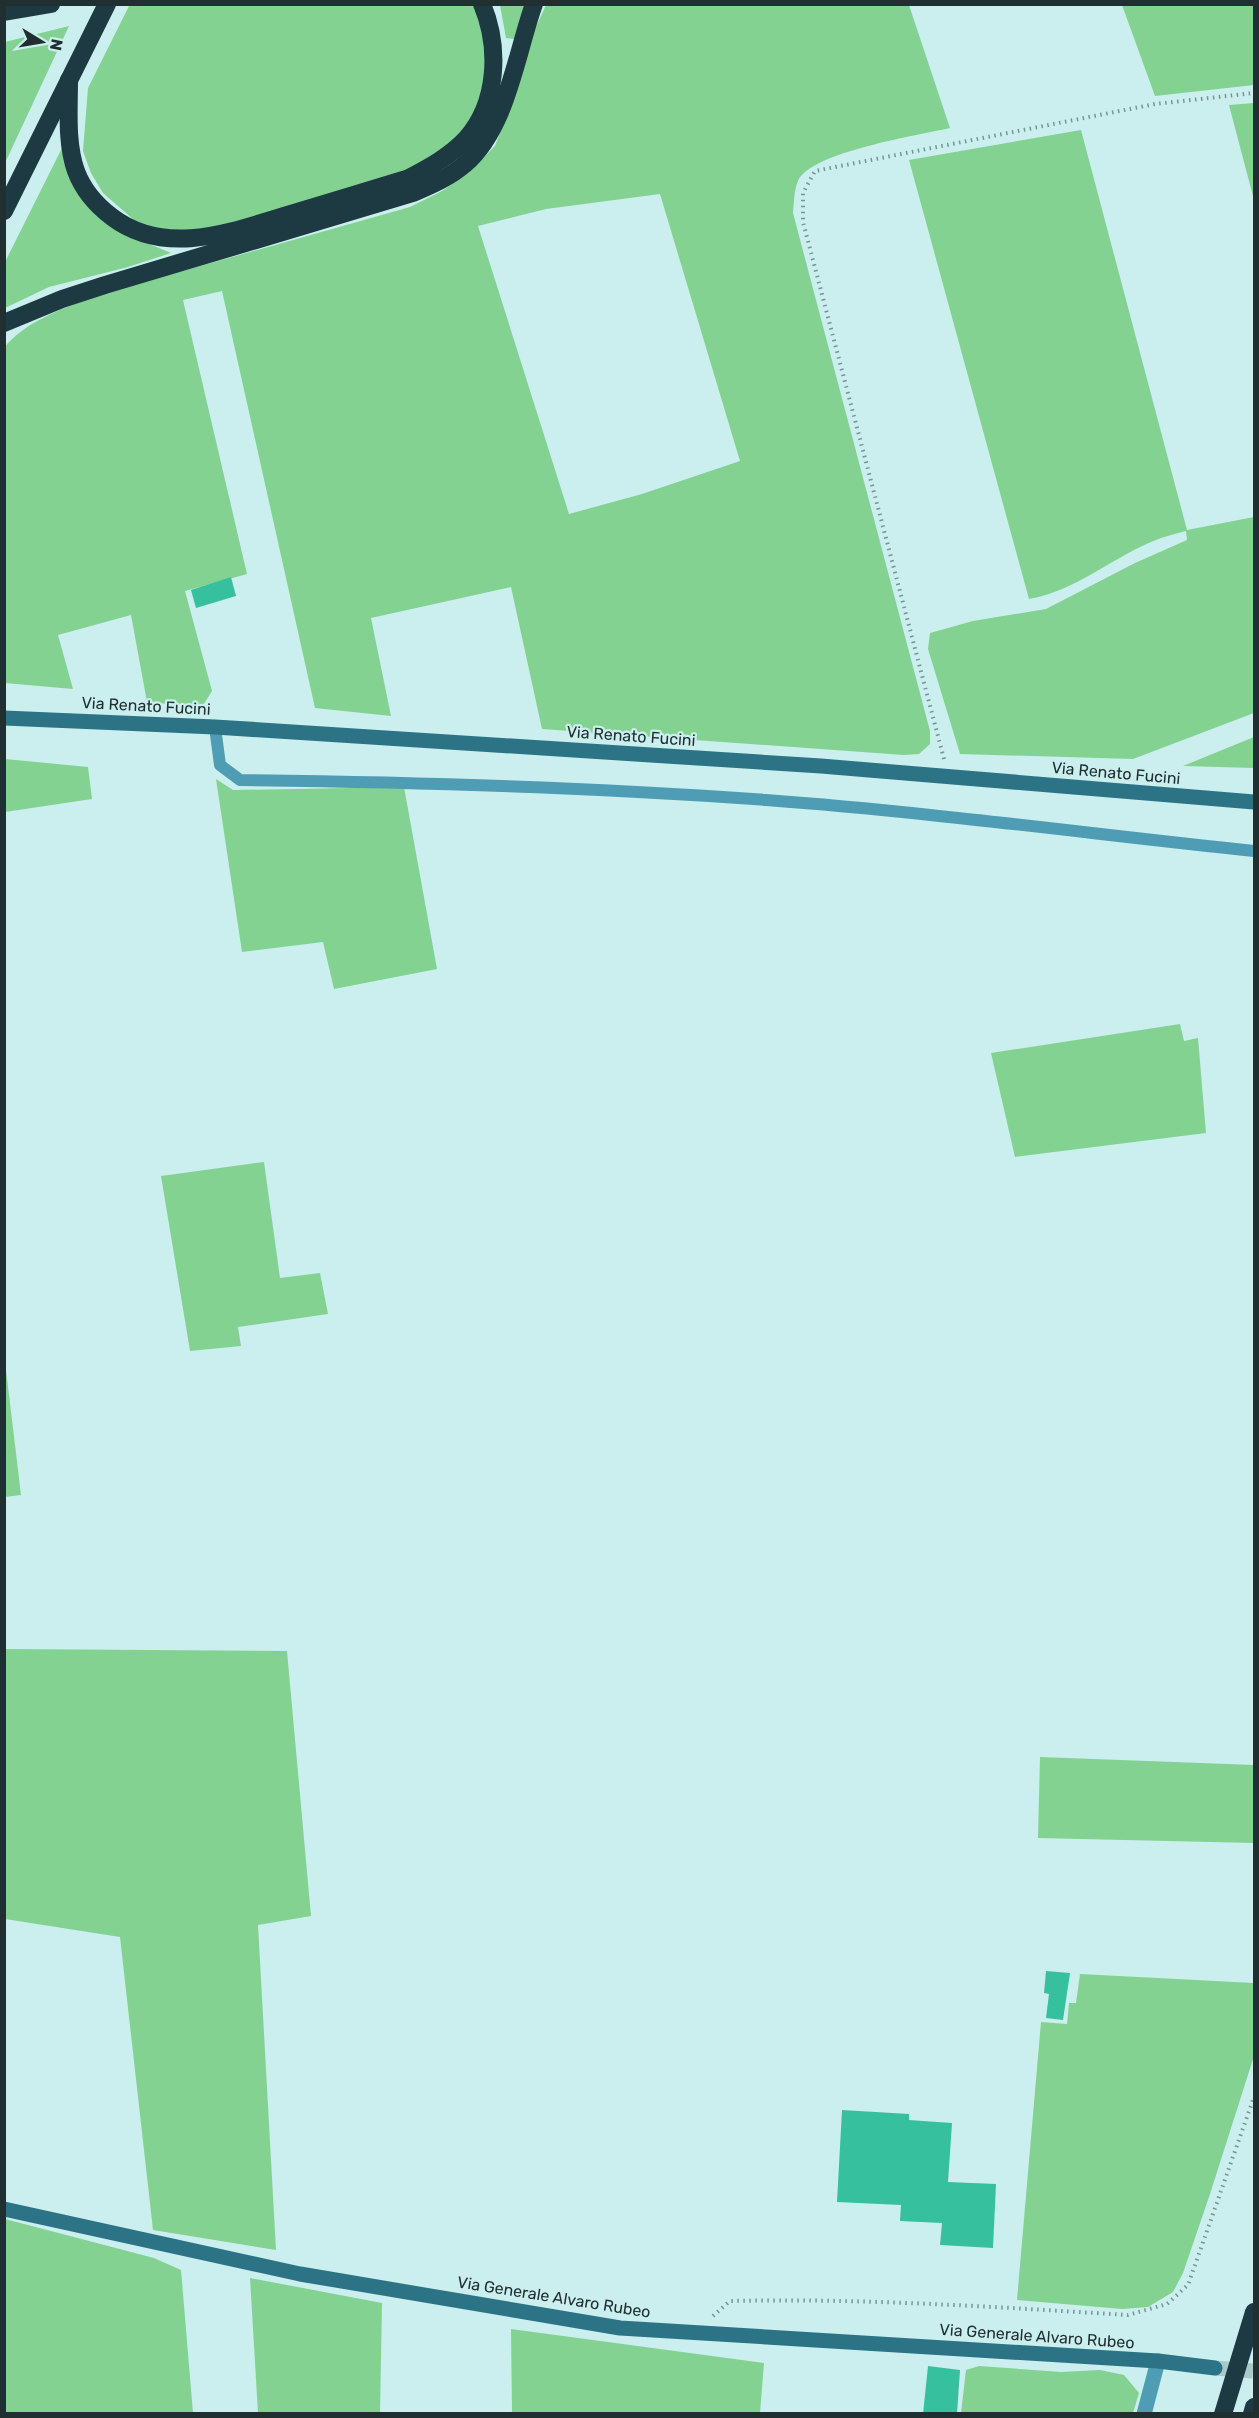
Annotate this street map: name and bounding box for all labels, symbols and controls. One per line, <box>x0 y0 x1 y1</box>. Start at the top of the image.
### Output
north arrow <box>12 12 72 72</box>
text: N <box>46 37 67 52</box>
street label: Via Renato Fucini <box>81 693 211 719</box>
street label: Via Renato Fucini <box>566 722 696 750</box>
street label: Via Renato Fucini <box>1051 758 1181 788</box>
street label: Via Generale Alvaro Rubeo <box>456 2272 652 2322</box>
street label: Via Generale Alvaro Rubeo <box>939 2320 1135 2352</box>

